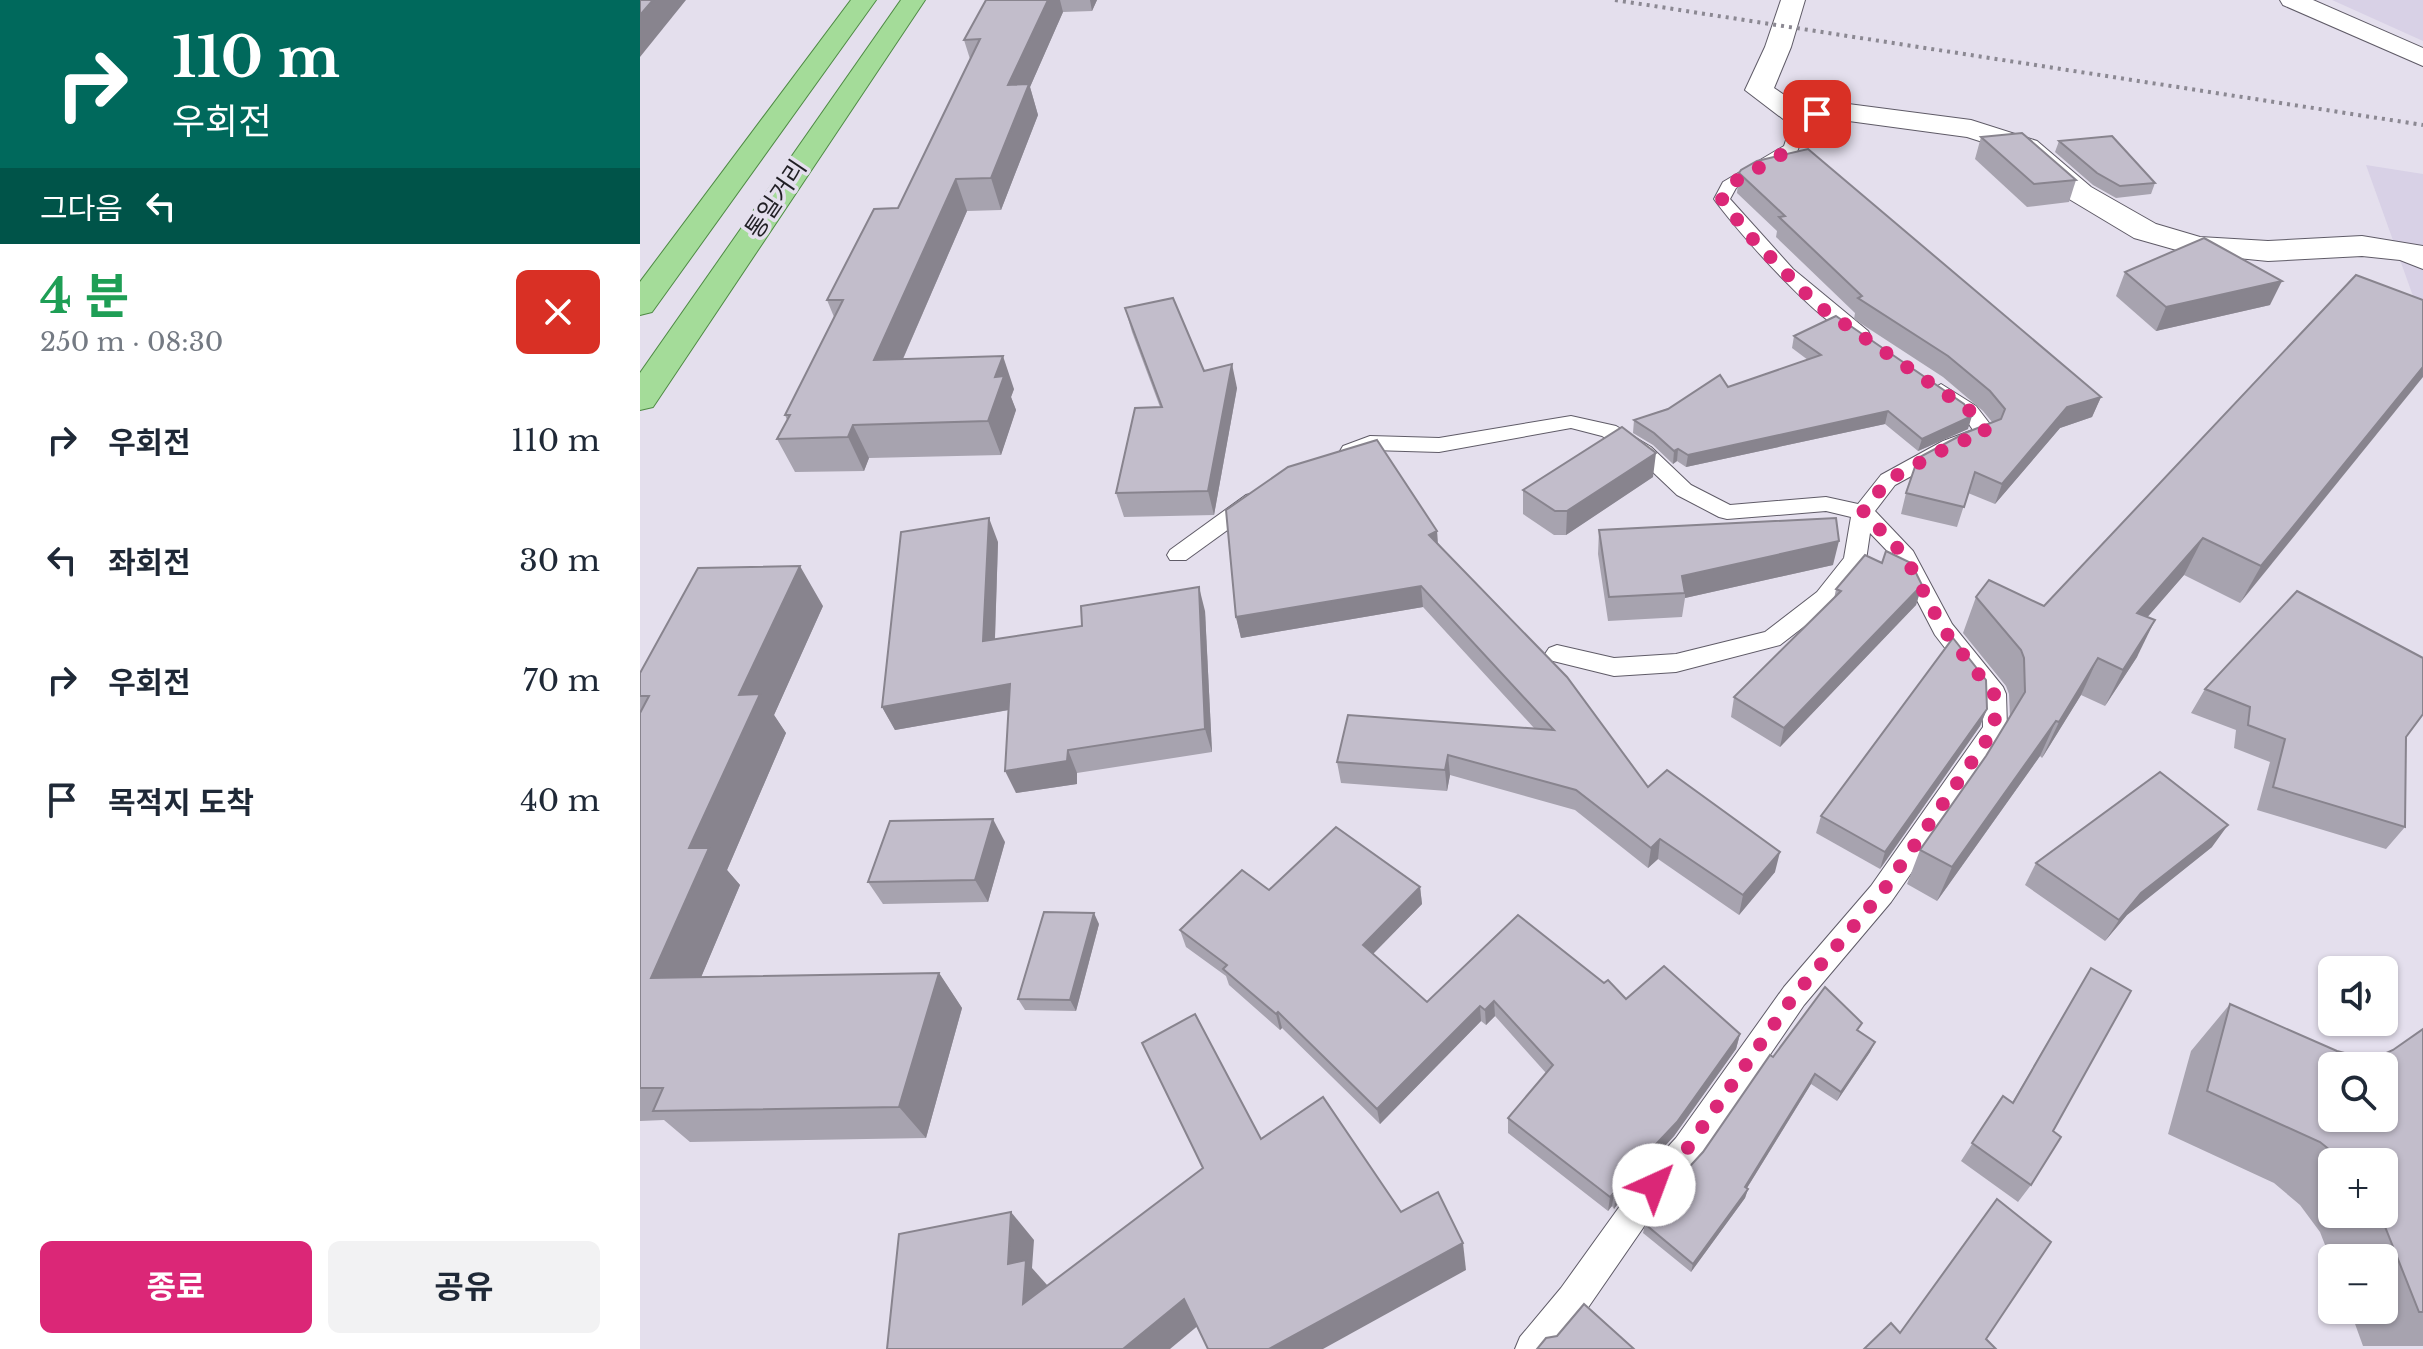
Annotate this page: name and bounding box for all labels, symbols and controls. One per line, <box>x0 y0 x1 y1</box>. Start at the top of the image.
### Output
text: 110 m <box>172 23 340 92</box>
icon: right <box>40 32 144 136</box>
pin <box>1783 80 1851 148</box>
icon: arrive <box>1795 92 1839 136</box>
text: 우회전 <box>172 99 271 144</box>
street label: 통일거리 <box>739 154 812 243</box>
icon: left <box>139 184 183 228</box>
text: 그다음 <box>40 190 123 227</box>
text: 4 분 <box>40 266 129 326</box>
button: close <box>516 270 600 354</box>
text: 250 m · 08:30 <box>40 326 223 358</box>
icon: right <box>40 418 84 462</box>
text: 110 m <box>511 422 600 459</box>
text: 우회전 <box>108 424 191 461</box>
icon: left <box>40 538 84 582</box>
text: 30 m <box>519 542 600 579</box>
text: 좌회전 <box>108 544 191 581</box>
icon: right <box>40 658 84 702</box>
text: 70 m <box>523 662 600 699</box>
text: 우회전 <box>108 664 191 701</box>
icon: arrive <box>40 778 84 822</box>
text: 40 m <box>520 782 600 819</box>
text: 목적지 도착 <box>108 784 254 821</box>
map controls <box>2318 956 2398 1324</box>
button: sound <box>2318 956 2398 1036</box>
button: search <box>2318 1052 2398 1132</box>
position arrow <box>1612 1143 1696 1227</box>
button: + <box>2318 1148 2398 1228</box>
button: 종료 <box>40 1241 312 1333</box>
button: 공유 <box>328 1241 600 1333</box>
button: − <box>2318 1244 2398 1324</box>

